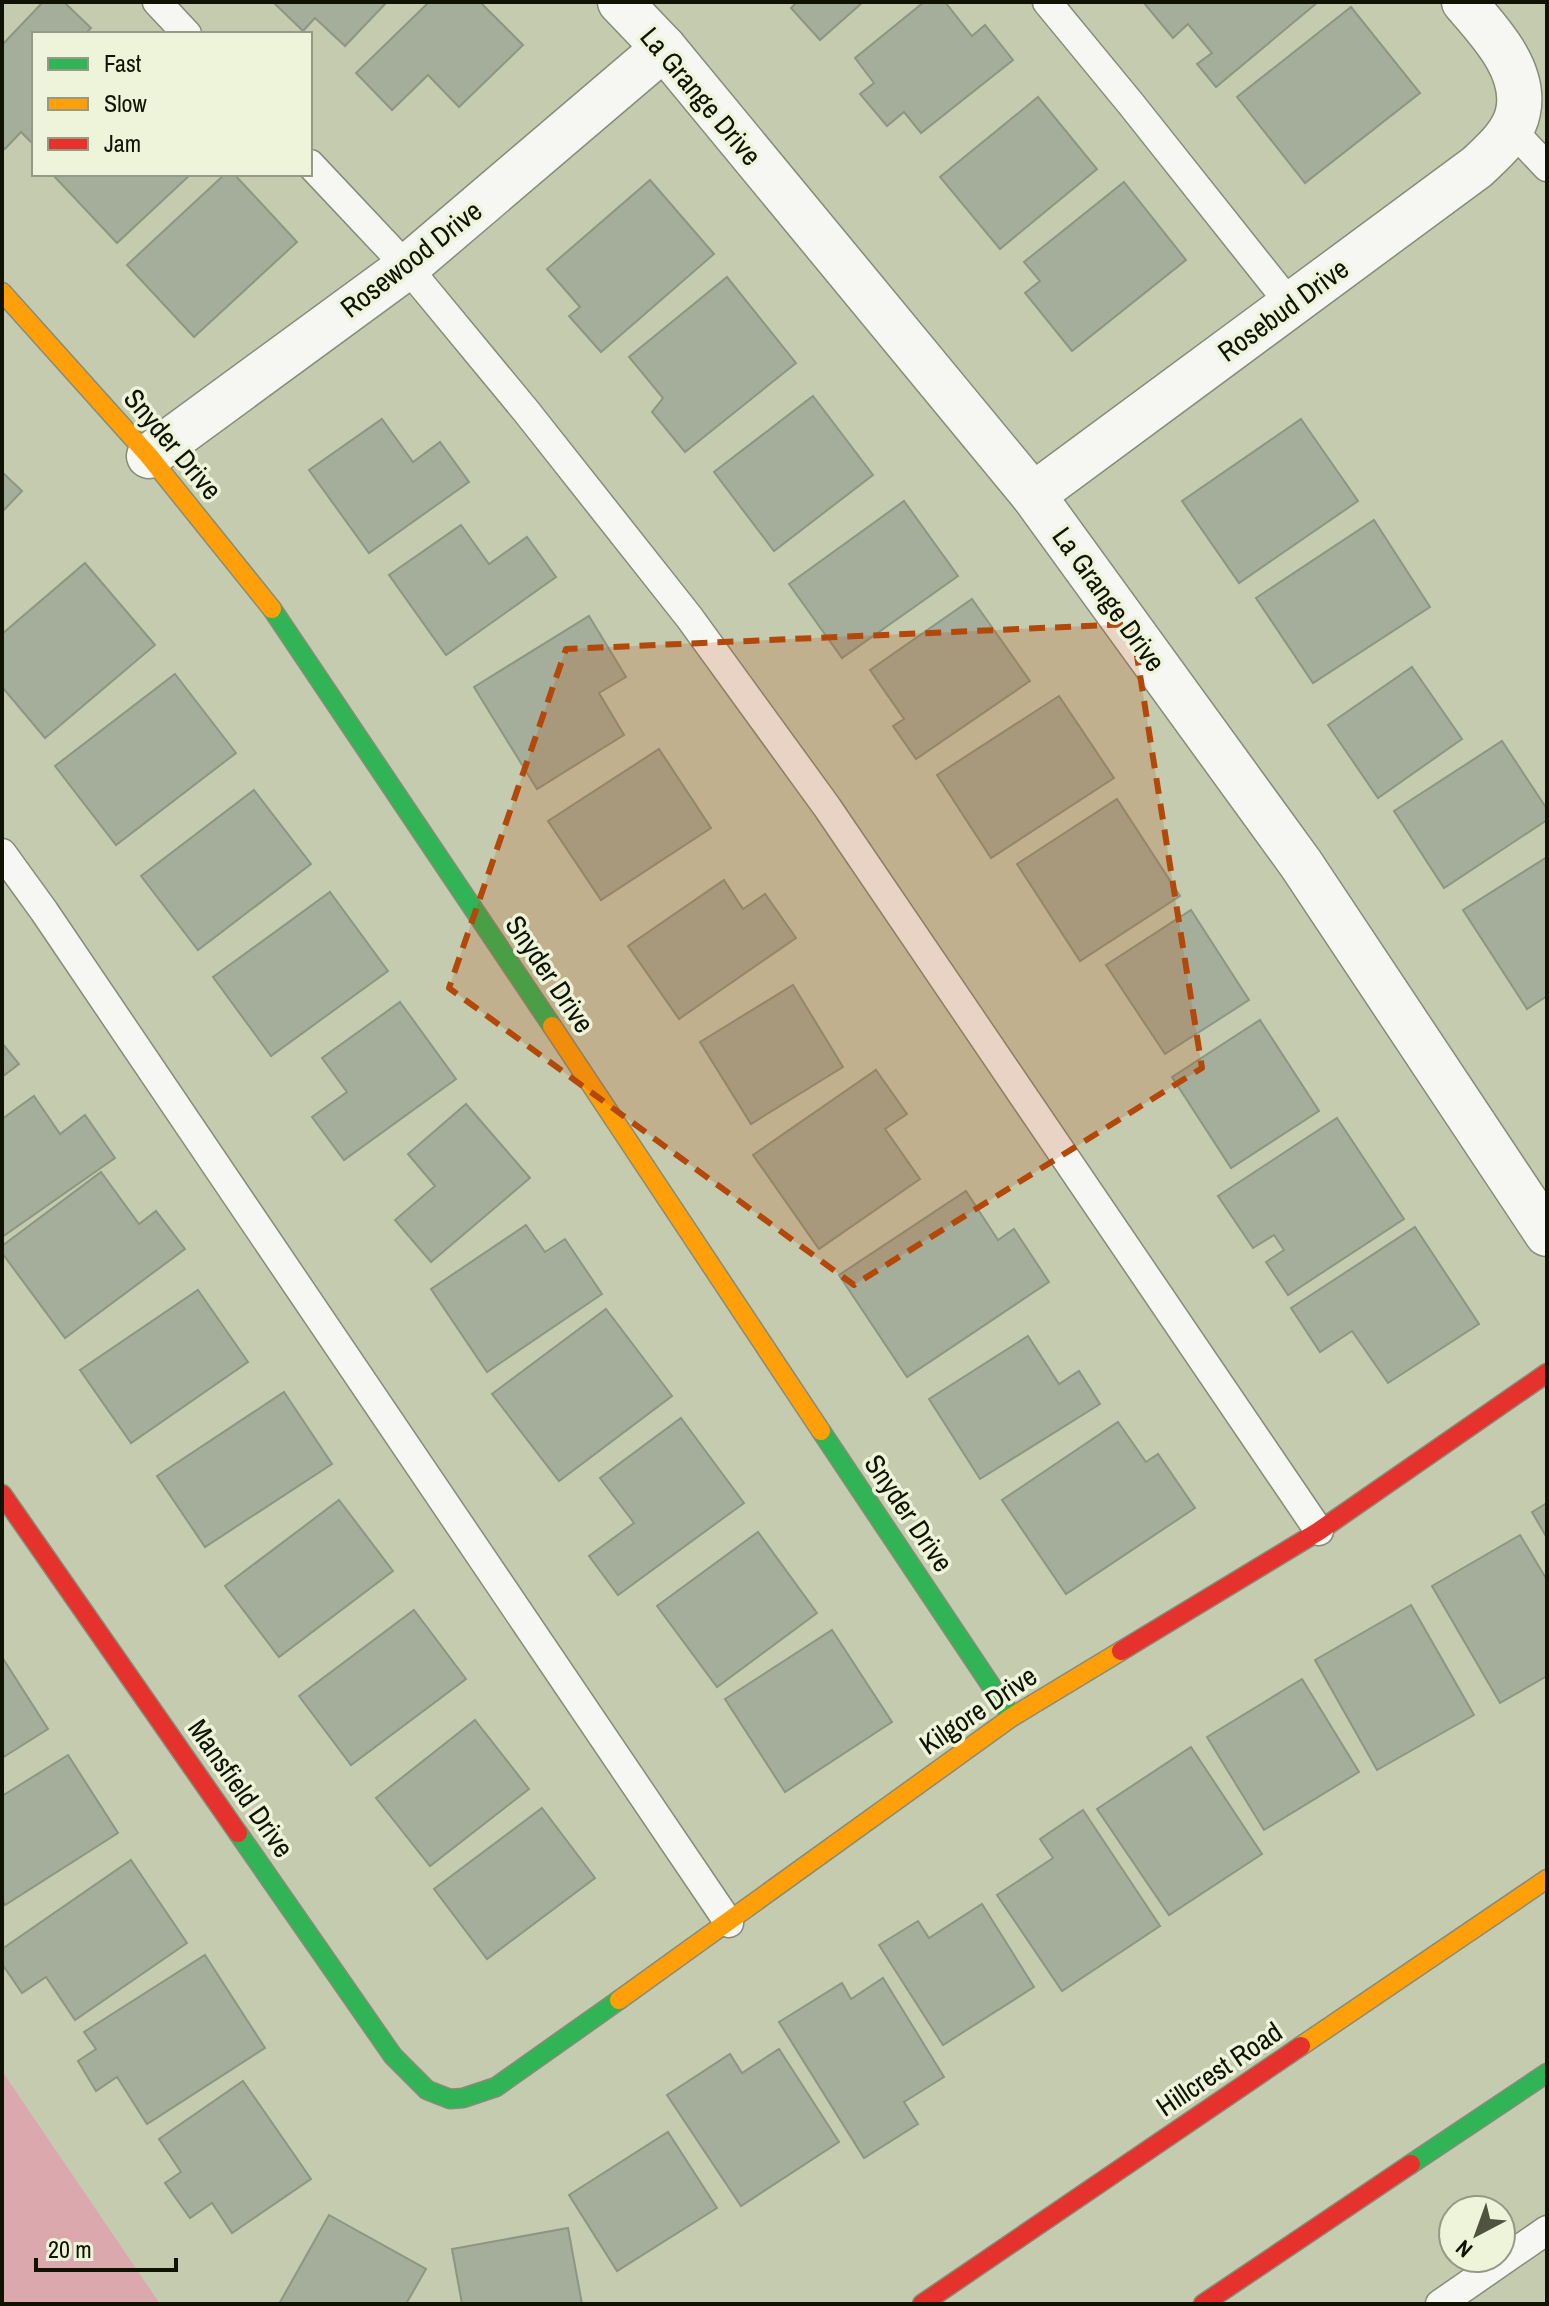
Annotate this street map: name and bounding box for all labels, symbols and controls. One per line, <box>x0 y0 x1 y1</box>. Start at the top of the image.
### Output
street label: La Grange Drive <box>632 19 770 173</box>
legend <box>32 32 312 176</box>
text: Fast <box>104 47 142 79</box>
text: Slow <box>104 87 147 119</box>
text: Jam <box>104 127 141 159</box>
street label: Rosewood Drive <box>332 192 490 326</box>
street label: Rosebud Drive <box>1210 250 1356 370</box>
street label: Snyder Drive <box>115 380 231 508</box>
street label: La Grange Drive <box>1044 519 1174 679</box>
street label: Snyder Drive <box>497 908 603 1040</box>
street label: Snyder Drive <box>856 1447 962 1579</box>
street label: Kilgore Drive <box>912 1657 1044 1763</box>
street label: Mansfield Drive <box>179 1711 303 1865</box>
street label: Hillcrest Road <box>1149 2013 1289 2125</box>
north arrow <box>1437 2194 1517 2274</box>
scale bar <box>36 2222 176 2272</box>
text: 20 m <box>48 2233 92 2265</box>
text: N <box>1449 2233 1479 2265</box>

